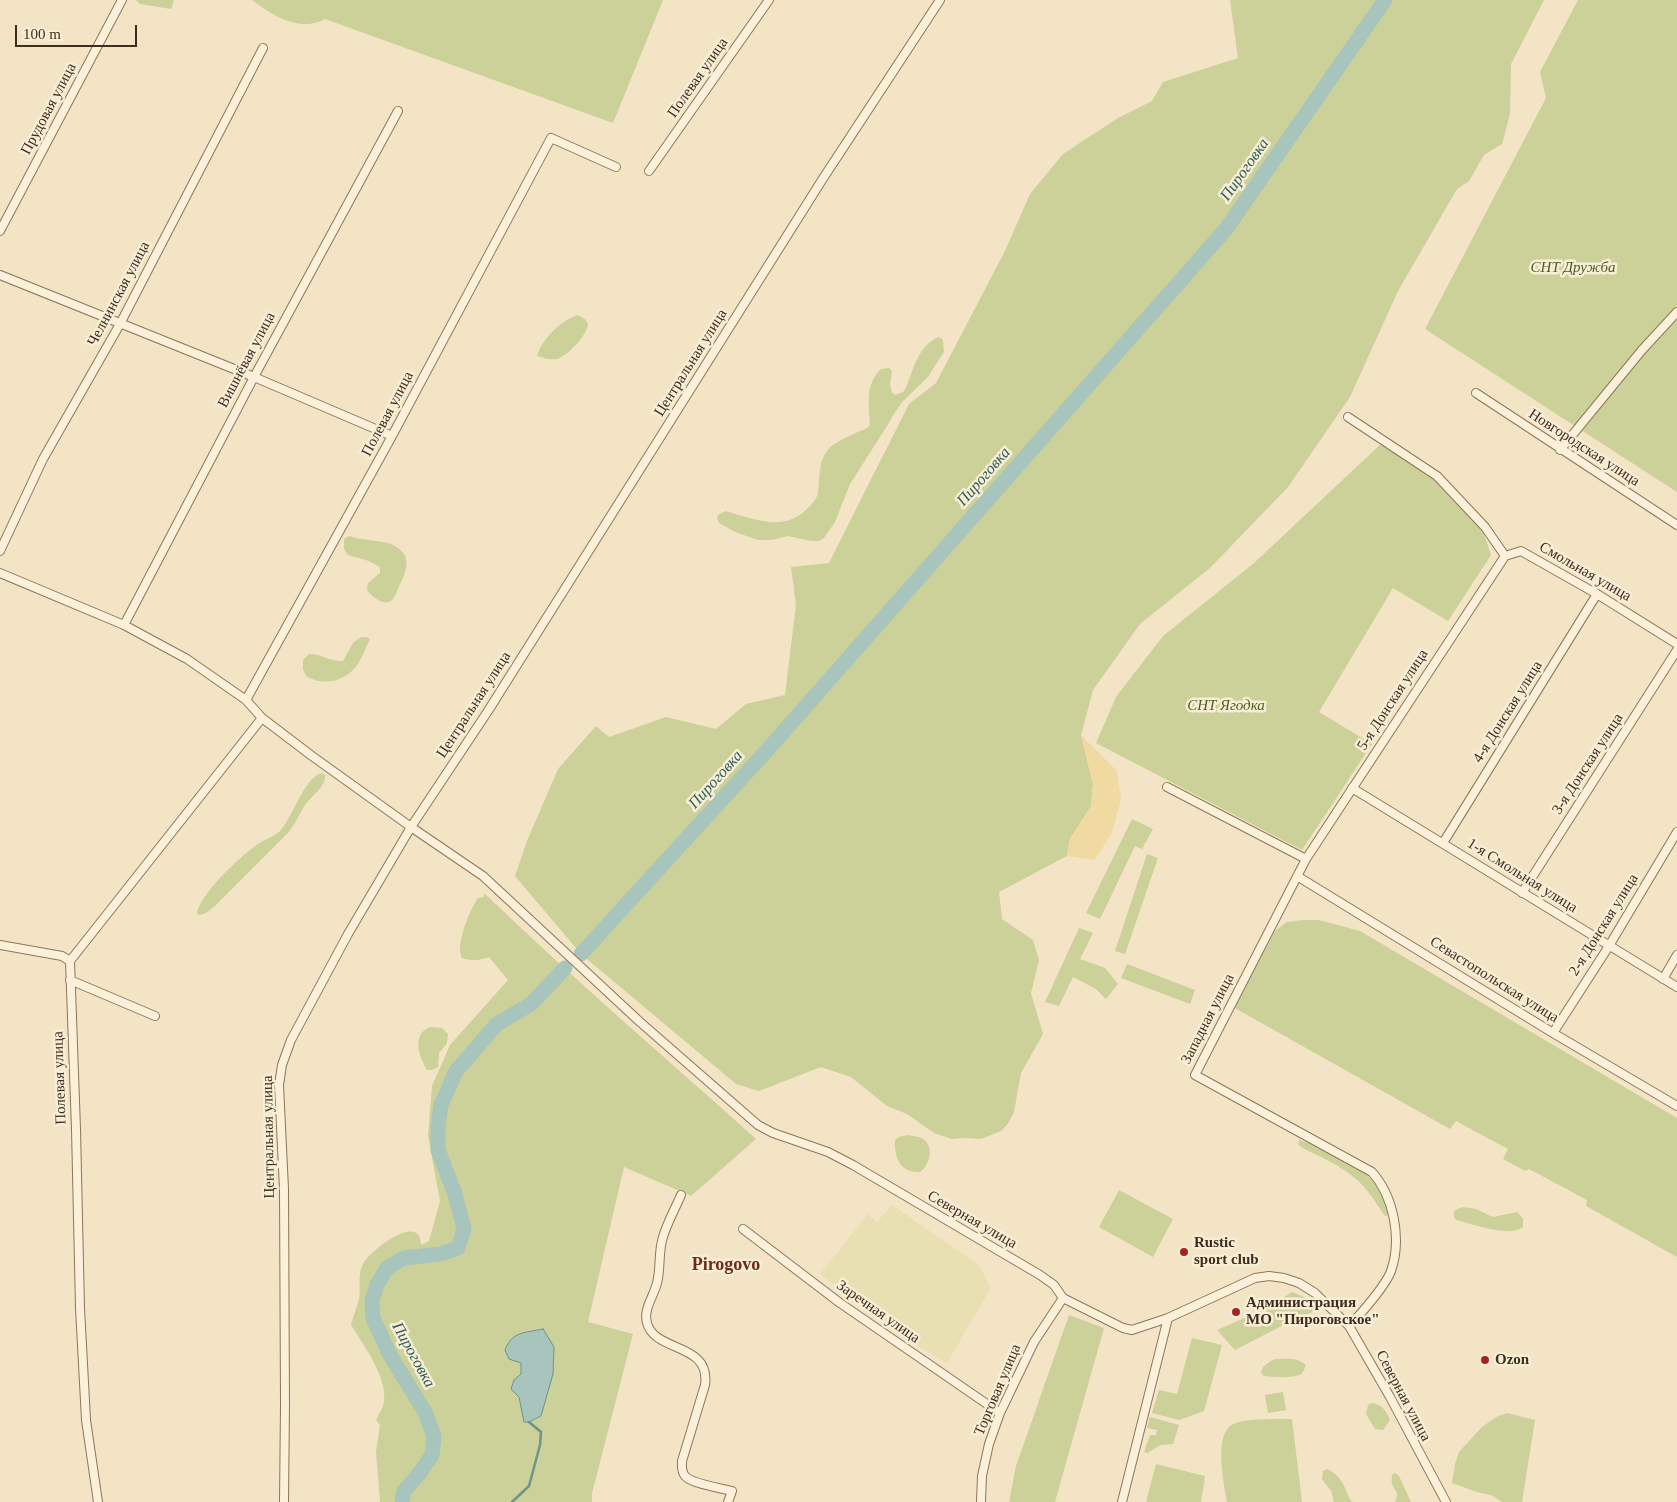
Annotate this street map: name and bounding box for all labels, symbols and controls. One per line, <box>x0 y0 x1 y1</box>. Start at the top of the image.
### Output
scale bar <box>18 15 140 47</box>
text: 100 m <box>23 26 61 42</box>
street label: Полевая улица <box>664 35 732 121</box>
street label: Прудовая улица <box>17 60 81 158</box>
water label: Пироговка <box>1217 135 1273 205</box>
street label: Челнинская улица <box>84 239 154 349</box>
park label: СНТ Дружба <box>1531 259 1615 277</box>
street label: Центральная улица <box>651 306 731 420</box>
street label: Вишнёвая улица <box>214 309 280 411</box>
street label: Полевая улица <box>358 368 418 460</box>
street label: Новгородская улица <box>1525 405 1643 491</box>
water label: Пироговка <box>953 444 1015 510</box>
street label: Смольная улица <box>1536 538 1634 606</box>
street label: 5-я Донская улица <box>1354 646 1432 754</box>
street label: Центральная улица <box>433 648 515 762</box>
street label: 4-я Донская улица <box>1469 658 1547 766</box>
park label: СНТ Ягодка <box>1187 697 1265 715</box>
street label: 3-я Донская улица <box>1549 710 1627 818</box>
water label: Пироговка <box>685 747 747 813</box>
street label: 1-я Смольная улица <box>1464 835 1580 917</box>
street label: 2-я Донская улица <box>1565 871 1643 979</box>
street label: Севастопольская улица <box>1426 933 1562 1027</box>
street label: Западная улица <box>1178 971 1238 1067</box>
street label: Полевая улица <box>49 1031 71 1125</box>
street label: Центральная улица <box>259 1075 279 1199</box>
street label: Северная улица <box>924 1187 1020 1253</box>
place label: Rustic sport club <box>1194 1234 1259 1269</box>
marker: Rustic sport club <box>1178 1246 1190 1258</box>
district label: Pirogovo <box>692 1254 760 1276</box>
street label: Заречная улица <box>833 1277 923 1347</box>
place label: Администрация МО "Пироговское" <box>1246 1294 1379 1329</box>
marker: Администрация МО "Пироговское" <box>1230 1306 1242 1318</box>
water label: Пироговка <box>387 1319 439 1391</box>
street label: Торговая улица <box>971 1342 1025 1438</box>
street label: Северная улица <box>1371 1347 1435 1445</box>
place label: Ozon <box>1495 1351 1529 1369</box>
marker: Ozon <box>1479 1354 1491 1366</box>

